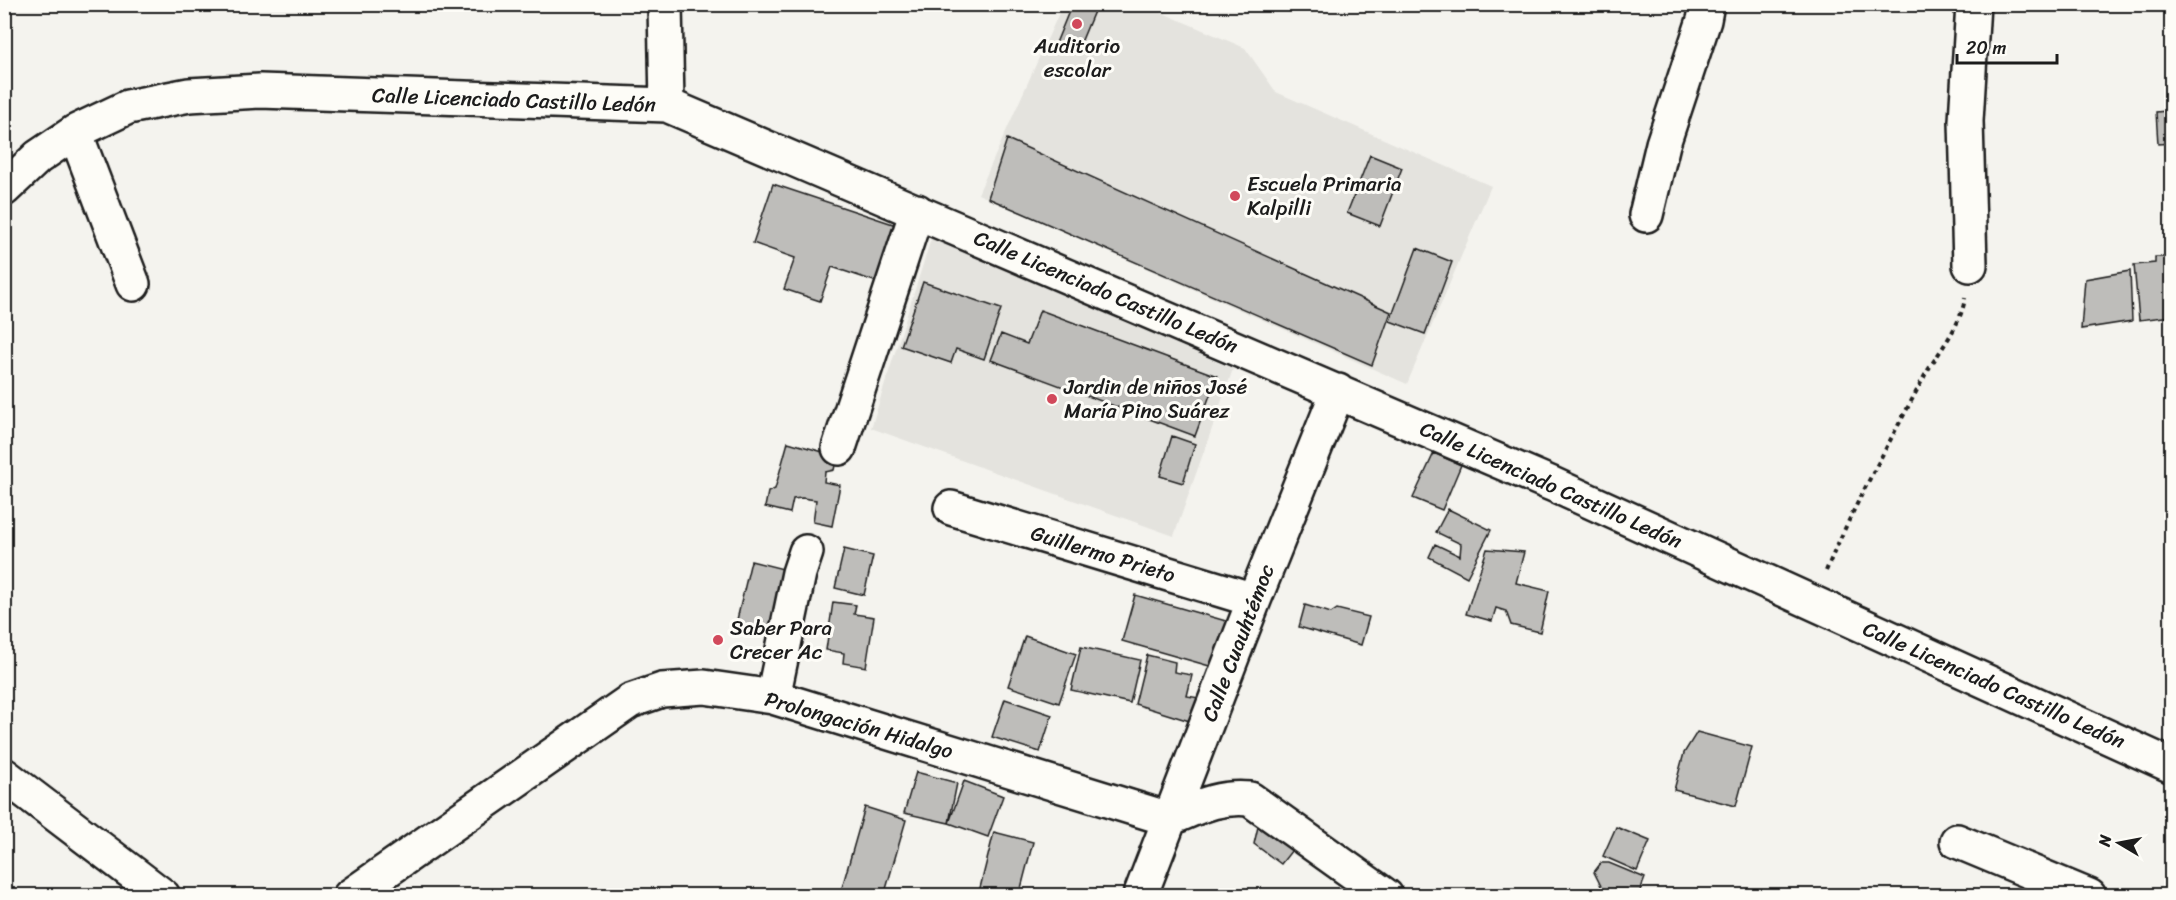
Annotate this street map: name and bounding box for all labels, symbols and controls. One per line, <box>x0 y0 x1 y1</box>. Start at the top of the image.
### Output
marker: Auditorio escolar <box>1070 17 1084 31</box>
place label: Auditorio escolar <box>1033 27 1121 89</box>
scale bar <box>1957 27 2058 65</box>
text: 20 m <box>1966 32 2006 64</box>
street label: Calle Licenciado Castillo Ledón <box>371 76 657 124</box>
place label: Escuela Primaria Kalpilli <box>1247 165 1402 227</box>
marker: Escuela Primaria Kalpilli <box>1228 189 1242 203</box>
street label: Calle Licenciado Castillo Ledón <box>968 219 1244 365</box>
place label: Jardin de niños José María Pino Suárez <box>1063 368 1247 430</box>
marker: Jardin de niños José María Pino Suárez <box>1045 392 1059 406</box>
street label: Calle Licenciado Castillo Ledón <box>1414 410 1688 560</box>
street label: Guillermo Prieto <box>1026 514 1180 594</box>
street label: Calle Cuauhtémoc <box>1191 558 1286 727</box>
place label: Saber Para Crecer Ac <box>730 609 833 671</box>
street label: Calle Licenciado Castillo Ledón <box>1857 610 2131 760</box>
marker: Saber Para Crecer Ac <box>711 633 725 647</box>
street label: Prolongación Hidalgo <box>760 680 958 770</box>
north arrow <box>2089 813 2149 873</box>
text: N <box>2089 832 2120 849</box>

